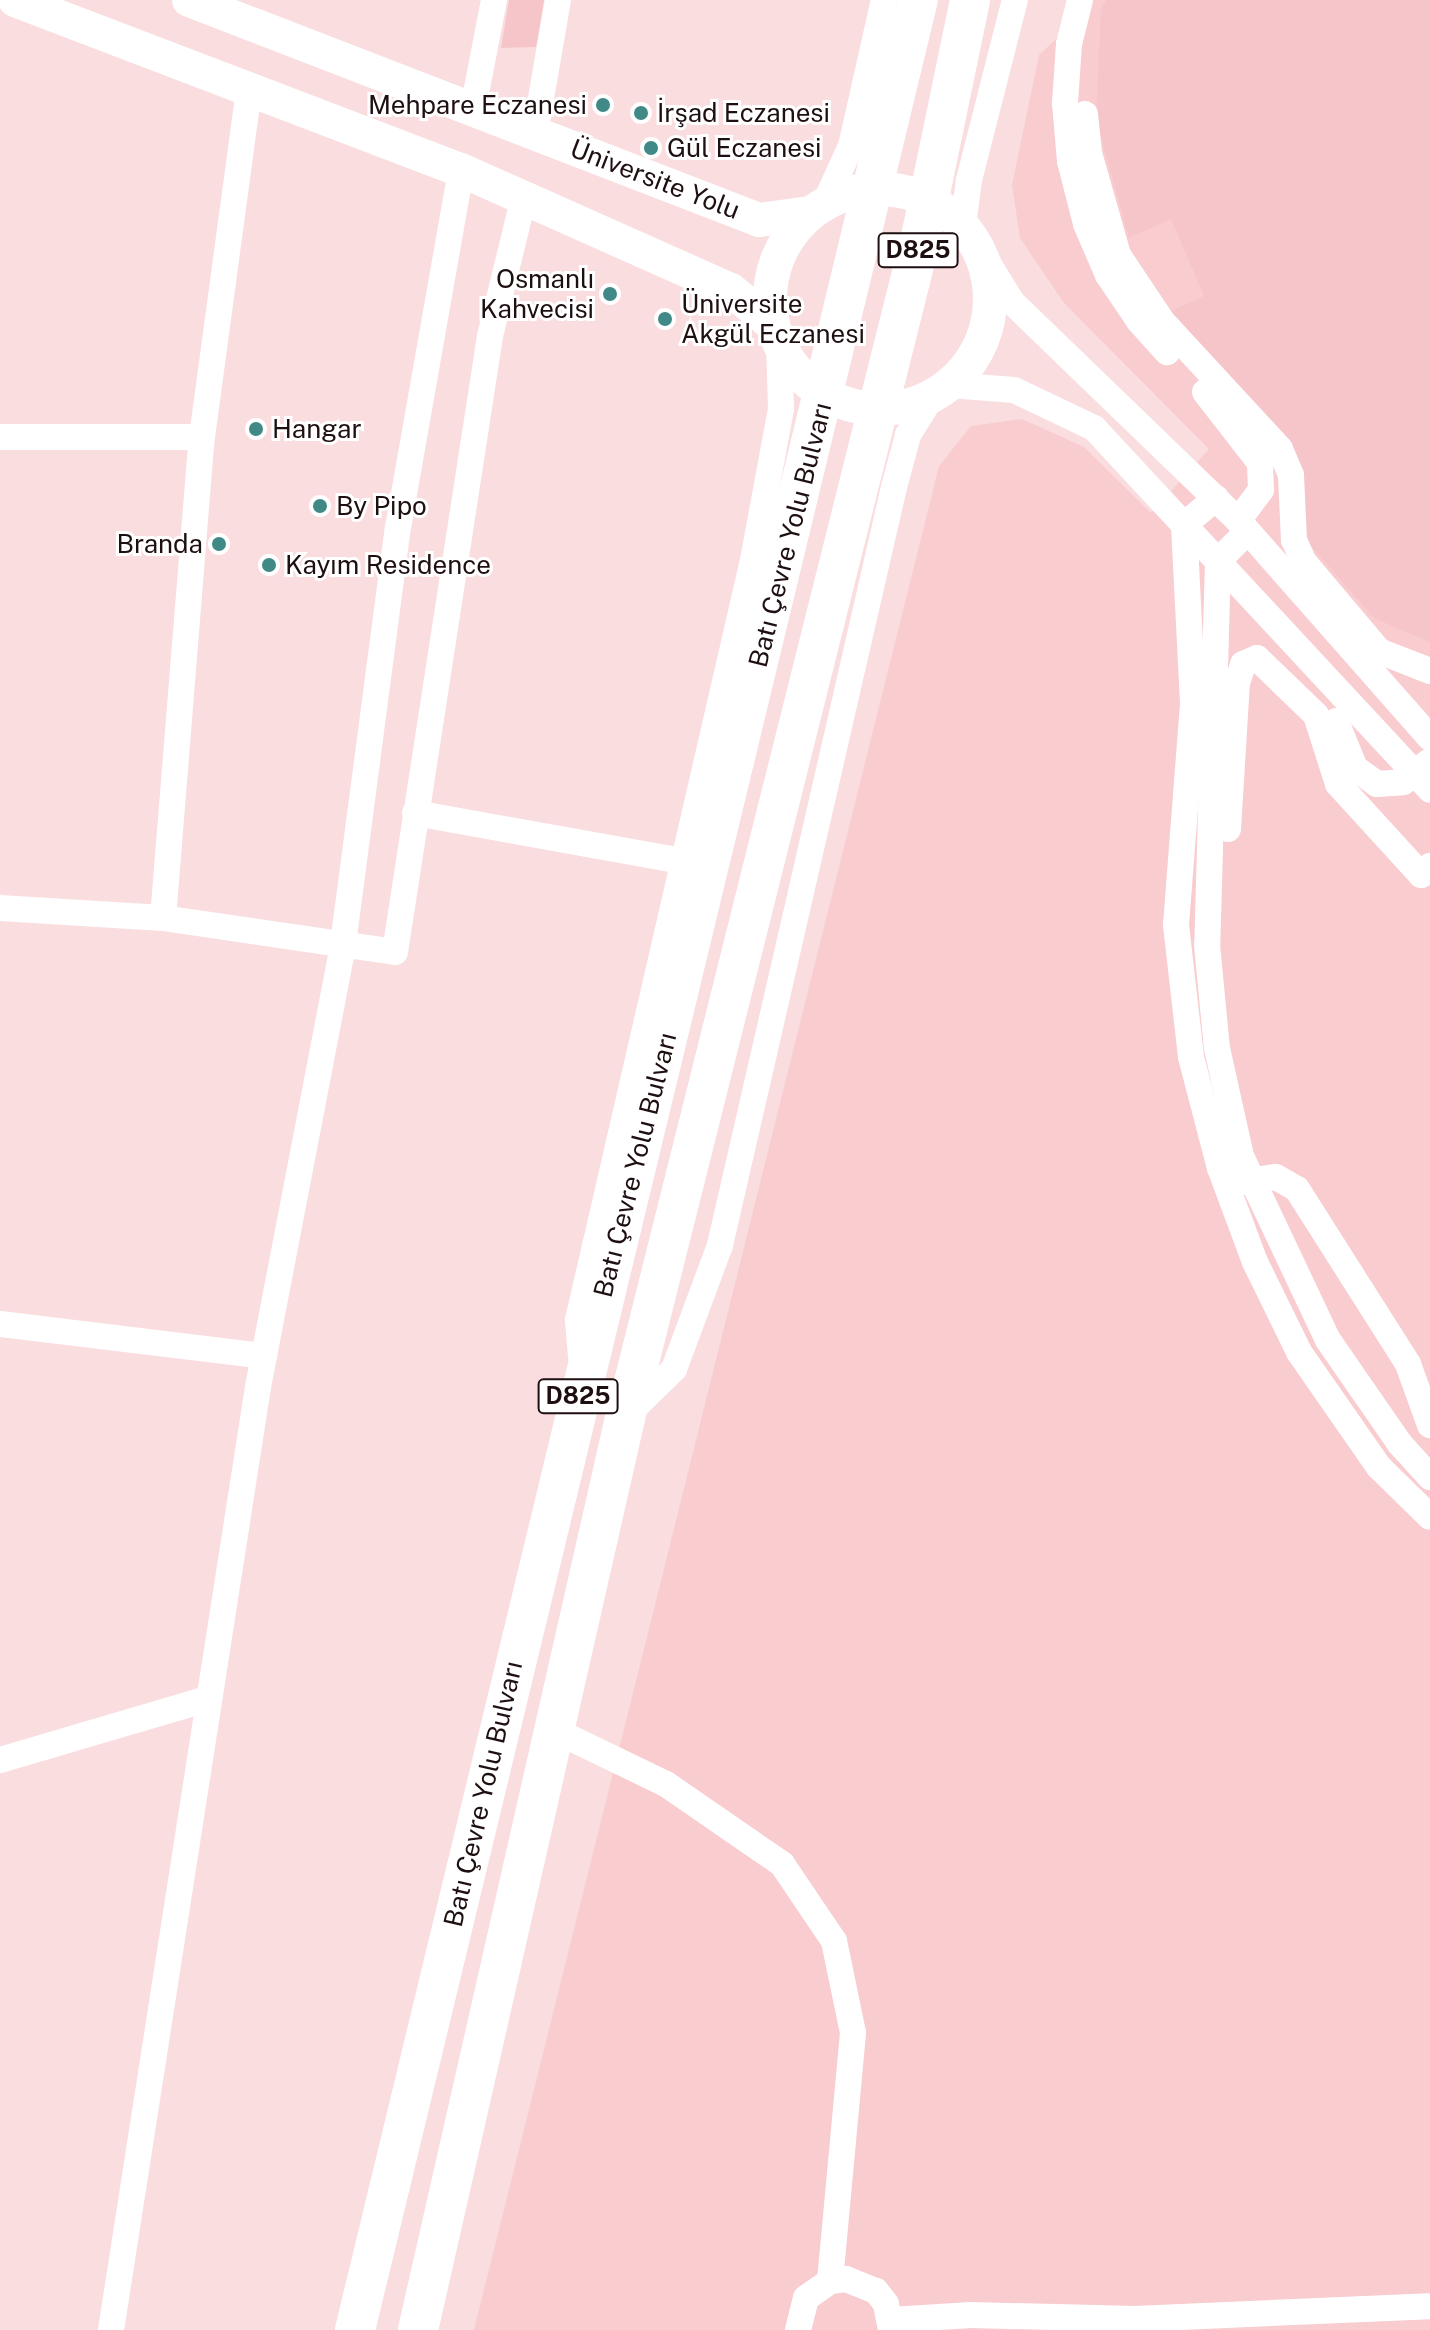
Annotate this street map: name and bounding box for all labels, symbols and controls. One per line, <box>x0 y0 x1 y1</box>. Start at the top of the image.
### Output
place label: Mehpare Eczanesi <box>368 89 587 121</box>
marker: Mehpare Eczanesi <box>594 96 612 114</box>
place label: İrşad Eczanesi <box>657 97 830 129</box>
marker: İrşad Eczanesi <box>632 104 650 122</box>
street label: Üniversite Yolu <box>566 132 744 226</box>
place label: Gül Eczanesi <box>667 132 822 164</box>
marker: Gül Eczanesi <box>642 139 660 157</box>
road number: D825 <box>876 230 960 270</box>
place label: Osmanlı Kahvecisi <box>480 263 594 324</box>
marker: Osmanlı Kahvecisi <box>601 285 619 303</box>
place label: Üniversite Akgül Eczanesi <box>681 288 865 350</box>
marker: Üniversite Akgül Eczanesi <box>656 310 674 328</box>
street label: Batı Çevre Yolu Bulvarı <box>742 399 838 671</box>
place label: Hangar <box>272 413 362 445</box>
marker: Hangar <box>247 420 265 438</box>
place label: By Pipo <box>336 490 427 522</box>
marker: By Pipo <box>311 497 329 515</box>
place label: Branda <box>117 528 203 560</box>
marker: Branda <box>210 535 228 553</box>
place label: Kayım Residence <box>285 549 491 581</box>
marker: Kayım Residence <box>260 556 278 574</box>
street label: Batı Çevre Yolu Bulvarı <box>587 1029 683 1301</box>
road number: D825 <box>536 1376 620 1416</box>
street label: Batı Çevre Yolu Bulvarı <box>437 1658 529 1930</box>

